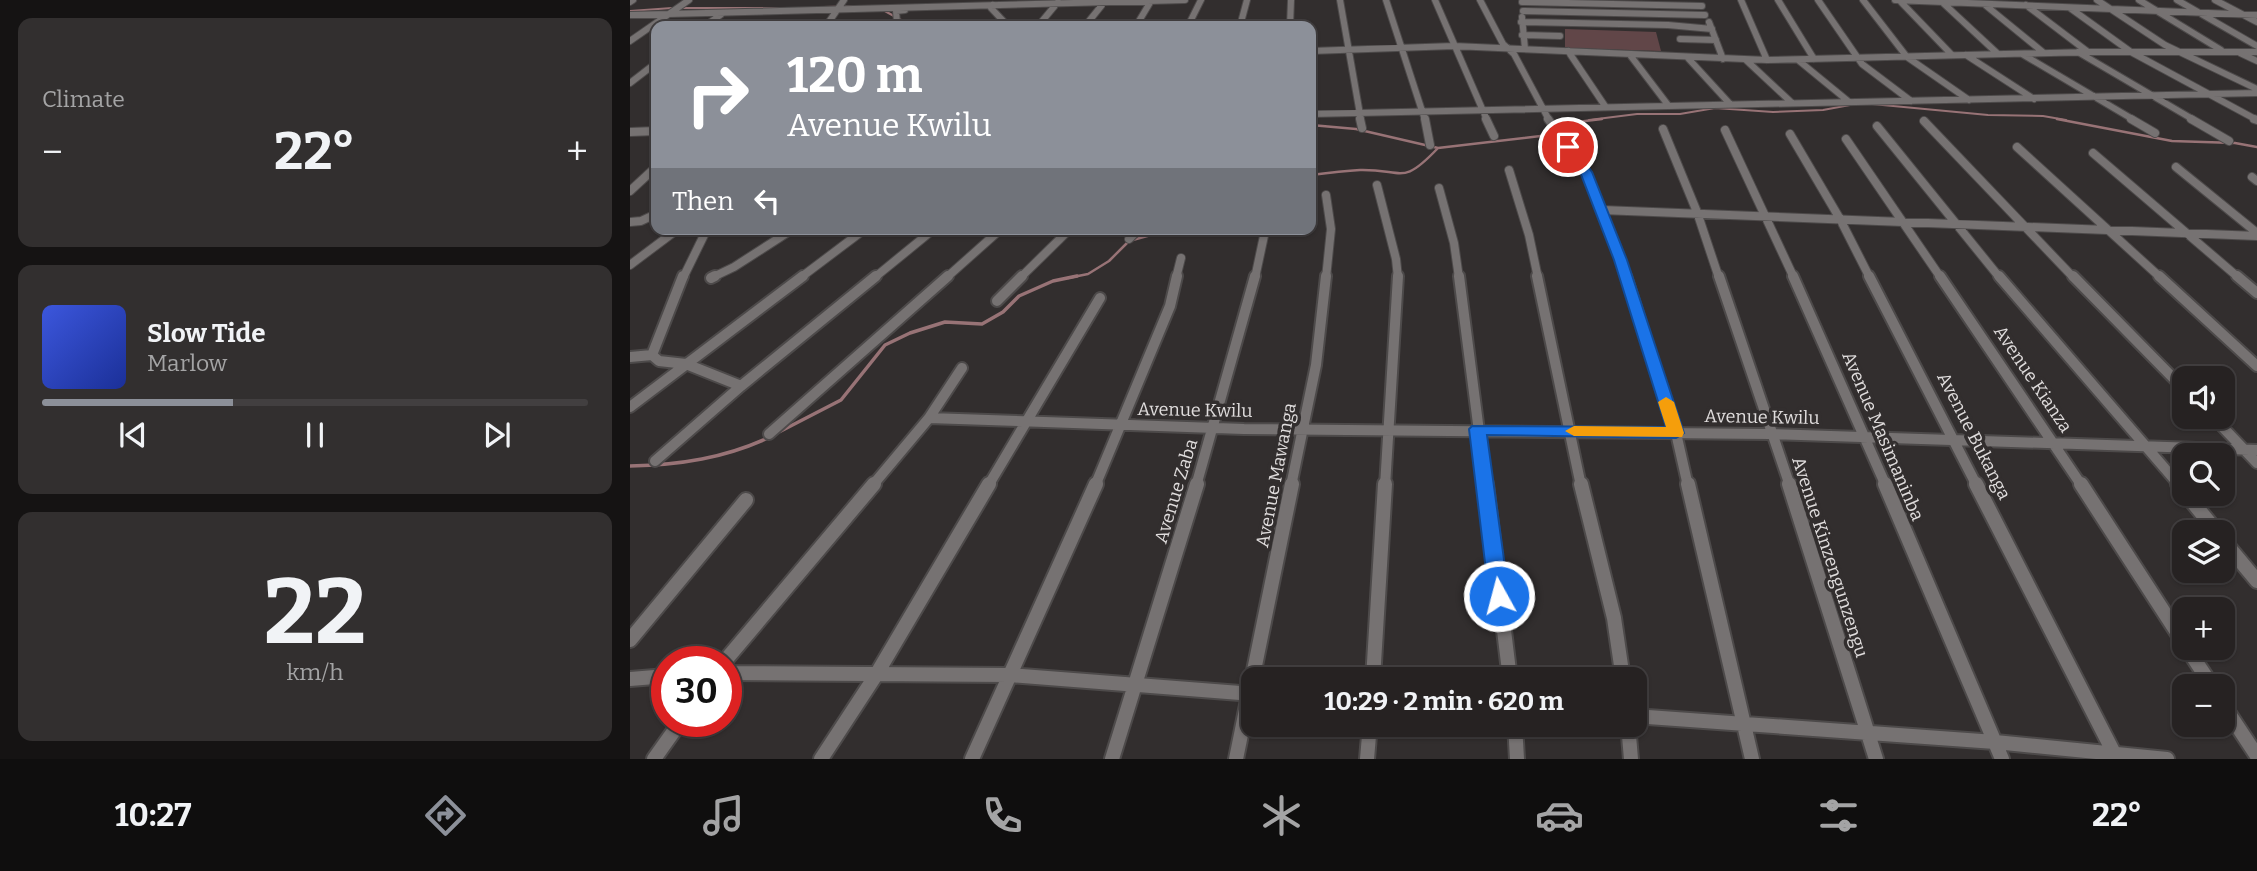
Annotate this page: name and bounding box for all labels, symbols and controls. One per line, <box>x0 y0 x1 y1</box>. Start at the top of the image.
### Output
text: 120 m <box>787 46 922 105</box>
icon: right <box>672 49 763 140</box>
text: Climate <box>42 85 125 113</box>
text: Avenue Kwilu <box>787 106 992 144</box>
pin <box>1538 117 1598 177</box>
text: 22° <box>274 120 355 183</box>
icon: arrive <box>1549 128 1587 166</box>
text: − <box>42 129 63 175</box>
text: + <box>566 129 588 175</box>
icon: left <box>748 182 786 220</box>
text: Then <box>672 186 734 217</box>
text: Slow Tide <box>147 318 266 349</box>
street label: Avenue Kianza <box>1989 321 2077 437</box>
street label: Avenue Masimaninba <box>1837 348 1929 524</box>
text: Marlow <box>147 349 227 377</box>
map controls <box>2172 366 2235 737</box>
button: sound <box>2172 366 2235 429</box>
street label: Avenue Bukanga <box>1932 369 2016 503</box>
street label: Avenue Kwilu <box>1137 398 1253 422</box>
street label: Avenue Mawanga <box>1251 401 1301 549</box>
street label: Avenue Kwilu <box>1704 405 1820 429</box>
icon: previous <box>114 416 152 454</box>
icon: pause <box>296 416 334 454</box>
icon: next <box>478 416 516 454</box>
street label: Avenue Zaba <box>1150 436 1202 546</box>
button: search <box>2172 443 2235 506</box>
street label: Avenue Kinzengunzengu <box>1787 454 1873 660</box>
button: layers <box>2172 520 2235 583</box>
text: 22 <box>264 558 366 667</box>
position arrow <box>1462 559 1536 633</box>
button: + <box>2172 597 2235 660</box>
speed limit sign: 30 <box>651 646 742 737</box>
text: km/h <box>287 658 343 686</box>
button: − <box>2172 674 2235 737</box>
text: 10:29 · 2 min · 620 m <box>1324 686 1564 717</box>
icon: directions <box>421 791 470 840</box>
icon: music <box>699 791 748 840</box>
icon: phone <box>978 791 1027 840</box>
icon: climate <box>1257 791 1306 840</box>
icon: car <box>1535 791 1584 840</box>
icon: filters <box>1814 791 1863 840</box>
text: 10:27 <box>115 796 191 834</box>
text: 22° <box>2092 796 2142 834</box>

